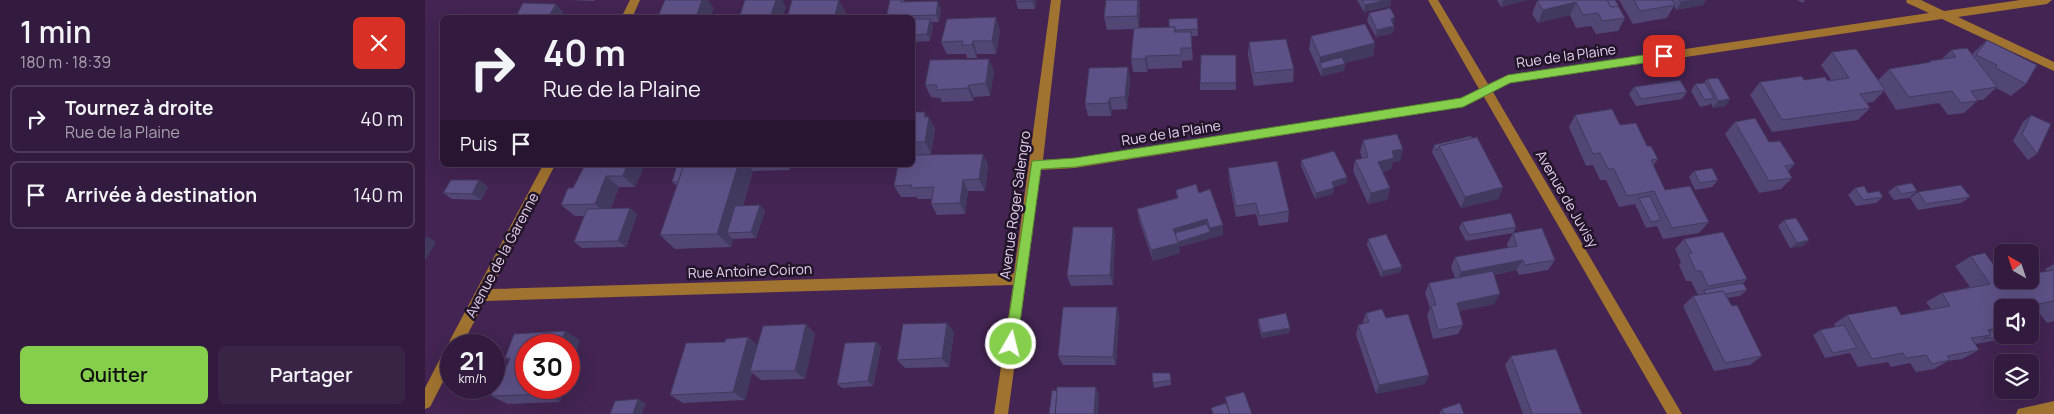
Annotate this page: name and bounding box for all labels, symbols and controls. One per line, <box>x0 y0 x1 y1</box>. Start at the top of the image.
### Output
text: 1 min <box>20 11 92 52</box>
button: close <box>353 17 405 69</box>
text: 40 m <box>543 29 626 77</box>
icon: right <box>460 35 525 100</box>
pin <box>1643 35 1685 77</box>
street label: Rue de la Plaine <box>1515 39 1617 72</box>
icon: arrive <box>1650 42 1678 70</box>
text: 180 m · 18:39 <box>20 51 111 73</box>
text: Rue de la Plaine <box>543 74 701 104</box>
text: Tournez à droite <box>65 95 213 121</box>
icon: right <box>22 105 50 133</box>
text: 40 m <box>360 106 403 132</box>
street label: Rue de la Plaine <box>1120 115 1222 150</box>
text: Rue de la Plaine <box>65 121 180 143</box>
icon: arrive <box>507 130 535 158</box>
street label: Avenue Roger Salengro <box>995 130 1034 280</box>
text: Puis <box>460 131 497 157</box>
street label: Avenue de Juvisy <box>1532 147 1603 252</box>
icon: arrive <box>22 181 50 209</box>
text: Arrivée à destination <box>65 182 257 208</box>
text: 140 m <box>353 182 403 208</box>
street label: Avenue de la Garenne <box>461 189 543 321</box>
north arrow <box>1994 244 2039 289</box>
map controls <box>1994 244 2039 399</box>
street label: Rue Antoine Coiron <box>687 259 813 282</box>
button: sound <box>1994 299 2039 344</box>
position arrow <box>984 317 1036 369</box>
speed limit sign: 30 <box>515 334 580 399</box>
text: 21 <box>460 343 485 378</box>
button: Quitter <box>20 346 208 404</box>
button: Partager <box>218 346 405 404</box>
button: layers <box>1994 354 2039 399</box>
text: km/h <box>459 370 486 387</box>

